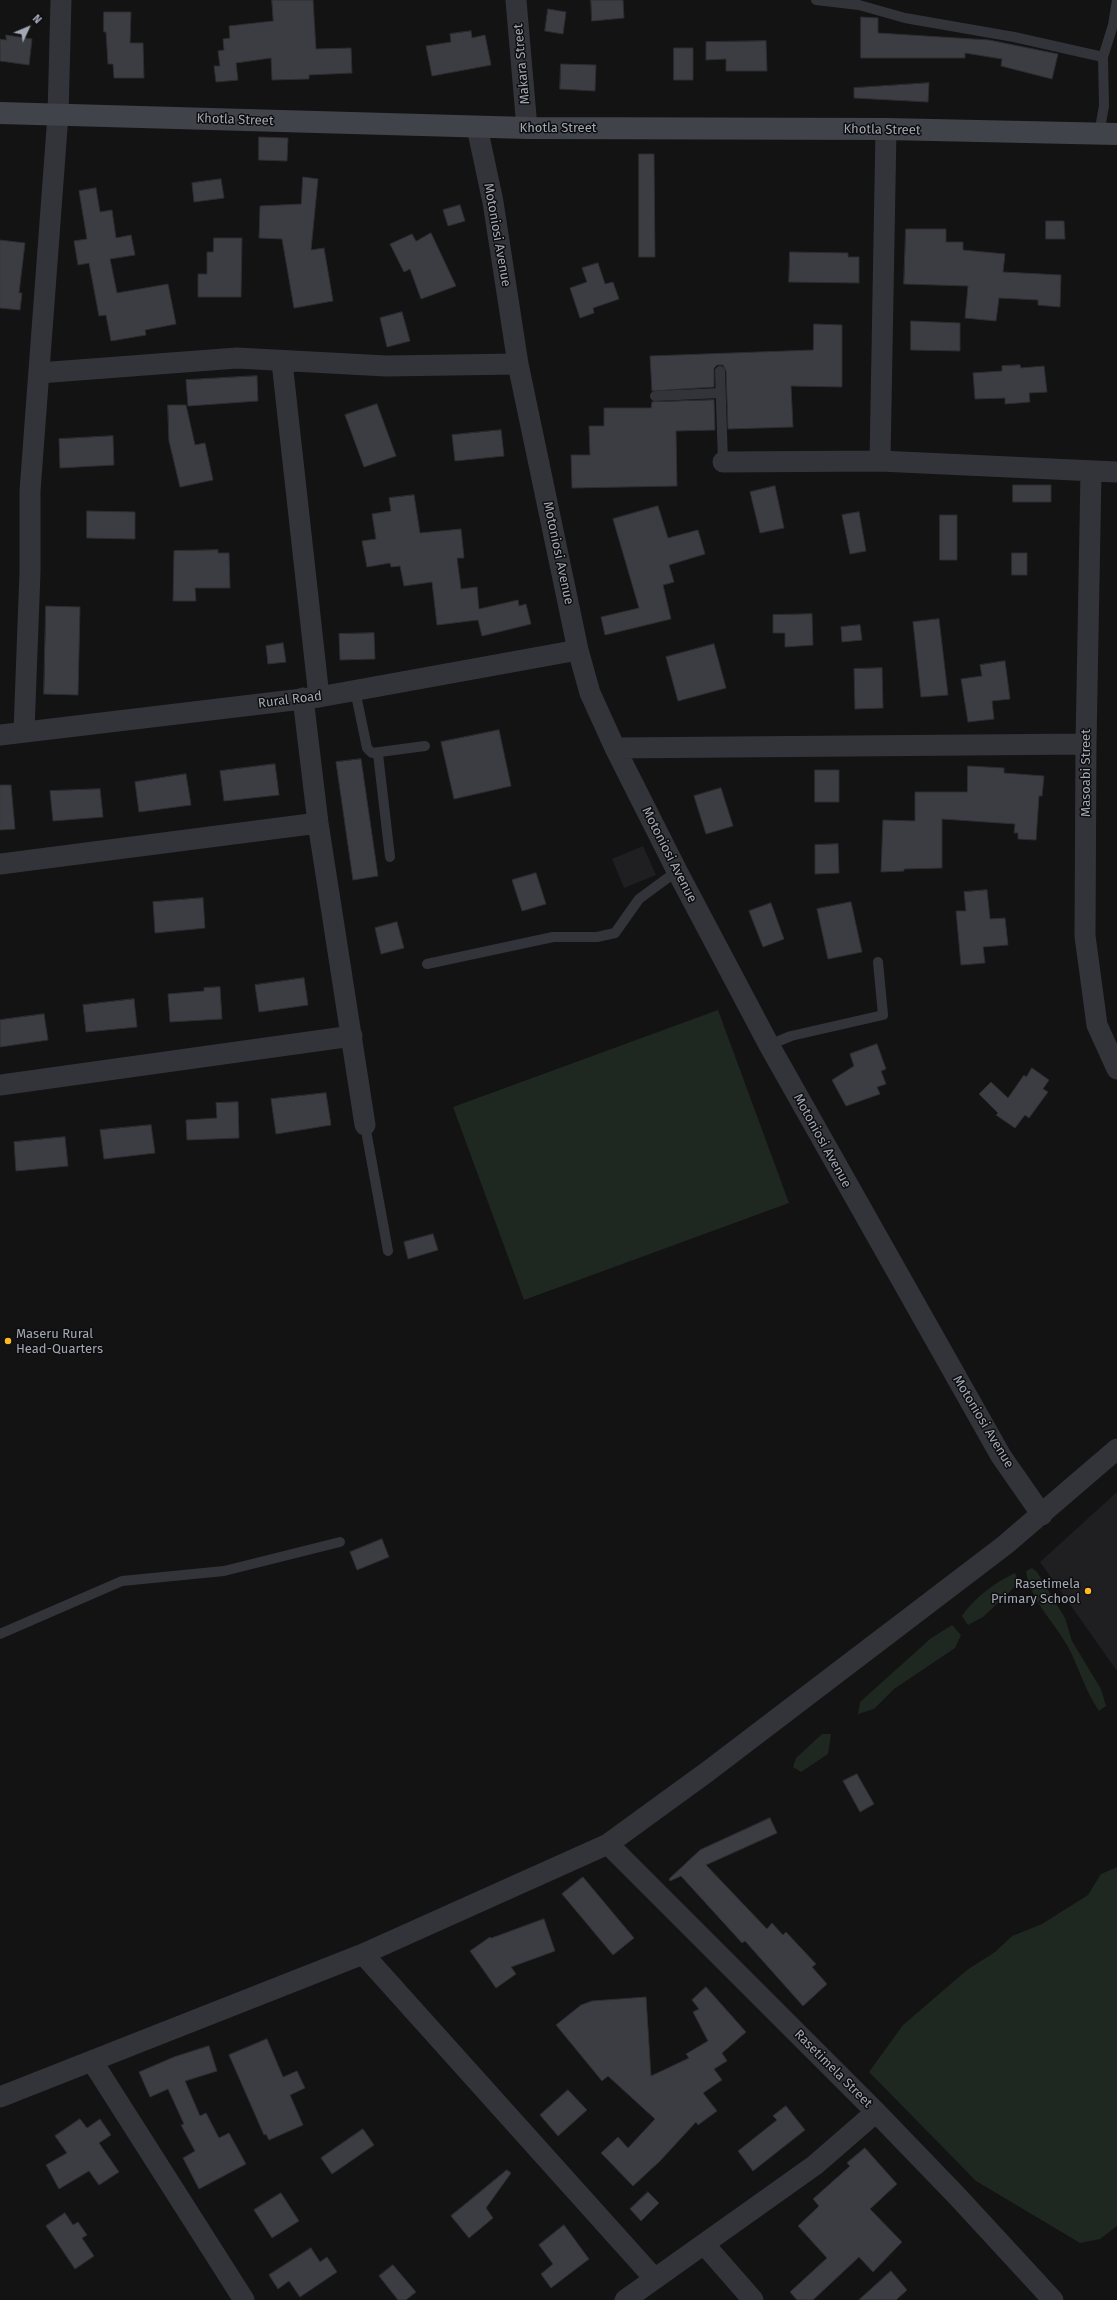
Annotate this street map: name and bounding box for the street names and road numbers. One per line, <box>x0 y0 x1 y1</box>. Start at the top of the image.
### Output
street label: Makara Street <box>511 23 533 105</box>
street label: Khotla Street <box>196 111 274 129</box>
street label: Khotla Street <box>520 120 596 136</box>
street label: Khotla Street <box>843 122 921 138</box>
street label: Motoniosi Avenue <box>480 182 514 288</box>
street label: Motoniosi Avenue <box>539 500 577 606</box>
street label: Rural Road <box>257 688 323 712</box>
street label: Masoabi Street <box>1078 729 1094 817</box>
street label: Motoniosi Avenue <box>638 805 700 905</box>
street label: Motoniosi Avenue <box>790 1091 854 1191</box>
street label: Motoniosi Avenue <box>949 1373 1017 1471</box>
street label: Rasetimela Street <box>791 2027 875 2111</box>

